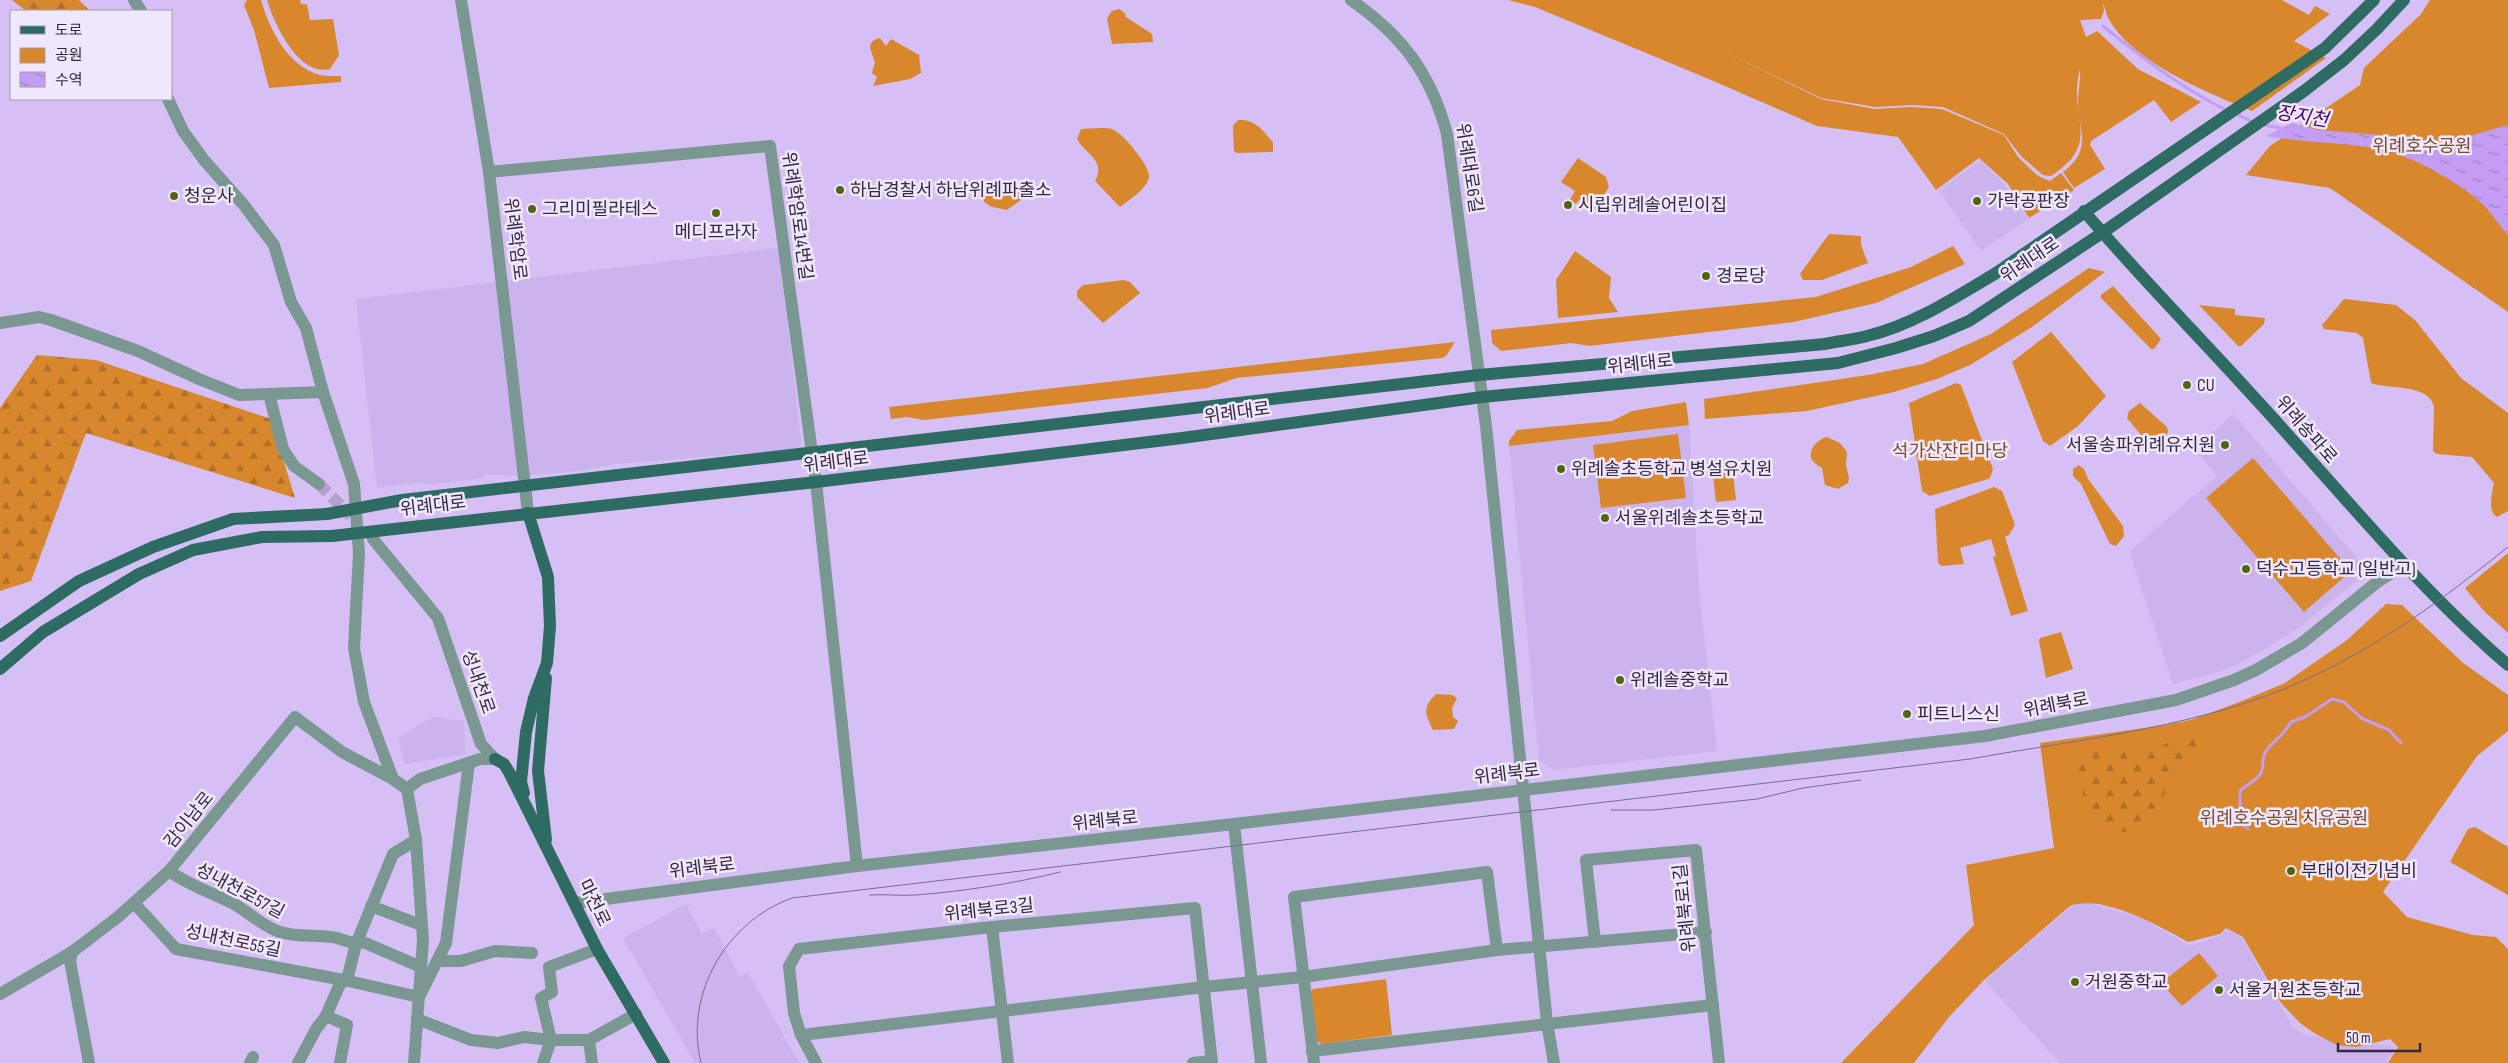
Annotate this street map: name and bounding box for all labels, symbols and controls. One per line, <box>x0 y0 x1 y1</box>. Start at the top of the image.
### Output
legend <box>10 10 172 100</box>
text: 도로 <box>55 21 83 40</box>
text: 공원 <box>55 46 83 65</box>
text: 수역 <box>55 71 83 90</box>
water label: 장지천 <box>2274 102 2331 133</box>
street label: 위례대로6길 <box>1452 122 1486 214</box>
park label: 위례호수공원 <box>2372 136 2472 157</box>
street label: 위례학암로14번길 <box>778 150 816 282</box>
place label: 하남경찰서 하남위례파출소 <box>850 180 1052 201</box>
marker: 하남경찰서 하남위례파출소 <box>834 184 846 196</box>
place label: 청운사 <box>184 186 234 207</box>
marker: 청운사 <box>168 190 180 202</box>
place label: 가락공판장 <box>1987 191 2070 212</box>
place label: 시립위례솔어린이집 <box>1578 195 1727 216</box>
marker: 가락공판장 <box>1971 195 1983 207</box>
street label: 위례학암로 <box>500 197 530 281</box>
place label: 그리미필라테스 <box>542 199 658 220</box>
marker: 시립위례솔어린이집 <box>1562 199 1574 211</box>
marker: 그리미필라테스 <box>526 203 538 215</box>
marker: 메디프라자 <box>710 207 722 219</box>
place label: 메디프라자 <box>675 222 758 243</box>
street label: 위례대로 <box>1997 233 2063 287</box>
place label: 경로당 <box>1716 266 1766 287</box>
marker: 경로당 <box>1700 270 1712 282</box>
street label: 위례대로 <box>1606 350 1674 378</box>
place label: CU <box>2197 375 2215 396</box>
marker: CU <box>2181 379 2193 391</box>
street label: 위례송파로 <box>2271 392 2341 468</box>
street label: 위례대로 <box>1203 398 1271 428</box>
place label: 서울송파위례유치원 <box>2066 435 2215 456</box>
marker: 서울송파위례유치원 <box>2219 439 2231 451</box>
park label: 석가산잔디마당 <box>1892 441 2008 462</box>
street label: 위례대로 <box>802 448 870 476</box>
place label: 위례솔초등학교 병설유치원 <box>1571 459 1773 480</box>
marker: 위례솔초등학교 병설유치원 <box>1555 463 1567 475</box>
street label: 위례대로 <box>399 492 467 520</box>
place label: 서울위례솔초등학교 <box>1615 508 1764 529</box>
marker: 서울위례솔초등학교 <box>1599 512 1611 524</box>
place label: 덕수고등학교 (일반고) <box>2256 559 2416 580</box>
marker: 덕수고등학교 (일반고) <box>2240 563 2252 575</box>
street label: 성내천로 <box>457 647 499 717</box>
place label: 위례솔중학교 <box>1630 670 1729 691</box>
marker: 위례솔중학교 <box>1614 674 1626 686</box>
street label: 위례북로 <box>2021 688 2091 722</box>
place label: 피트니스신 <box>1917 704 2000 725</box>
marker: 피트니스신 <box>1901 708 1913 720</box>
street label: 위례북로 <box>1473 760 1541 788</box>
street label: 감이남로 <box>160 788 218 852</box>
street label: 위례북로 <box>1071 807 1139 835</box>
park label: 위례호수공원 치유공원 <box>2200 808 2368 829</box>
street label: 위례북로 <box>668 854 736 882</box>
street label: 성내천로57길 <box>192 859 288 923</box>
place label: 부대이전기념비 <box>2301 861 2417 882</box>
street label: 위례북로1길 <box>1670 863 1700 953</box>
marker: 부대이전기념비 <box>2285 865 2297 877</box>
street label: 마천로 <box>574 876 614 930</box>
street label: 위례북로3길 <box>943 895 1035 925</box>
street label: 성내천로55길 <box>183 921 283 961</box>
place label: 거원중학교 <box>2085 972 2168 993</box>
marker: 거원중학교 <box>2069 976 2081 988</box>
place label: 서울거원초등학교 <box>2229 980 2361 1001</box>
marker: 서울거원초등학교 <box>2213 984 2225 996</box>
scale bar <box>2338 1020 2420 1052</box>
text: 50 m <box>2346 1029 2371 1048</box>

